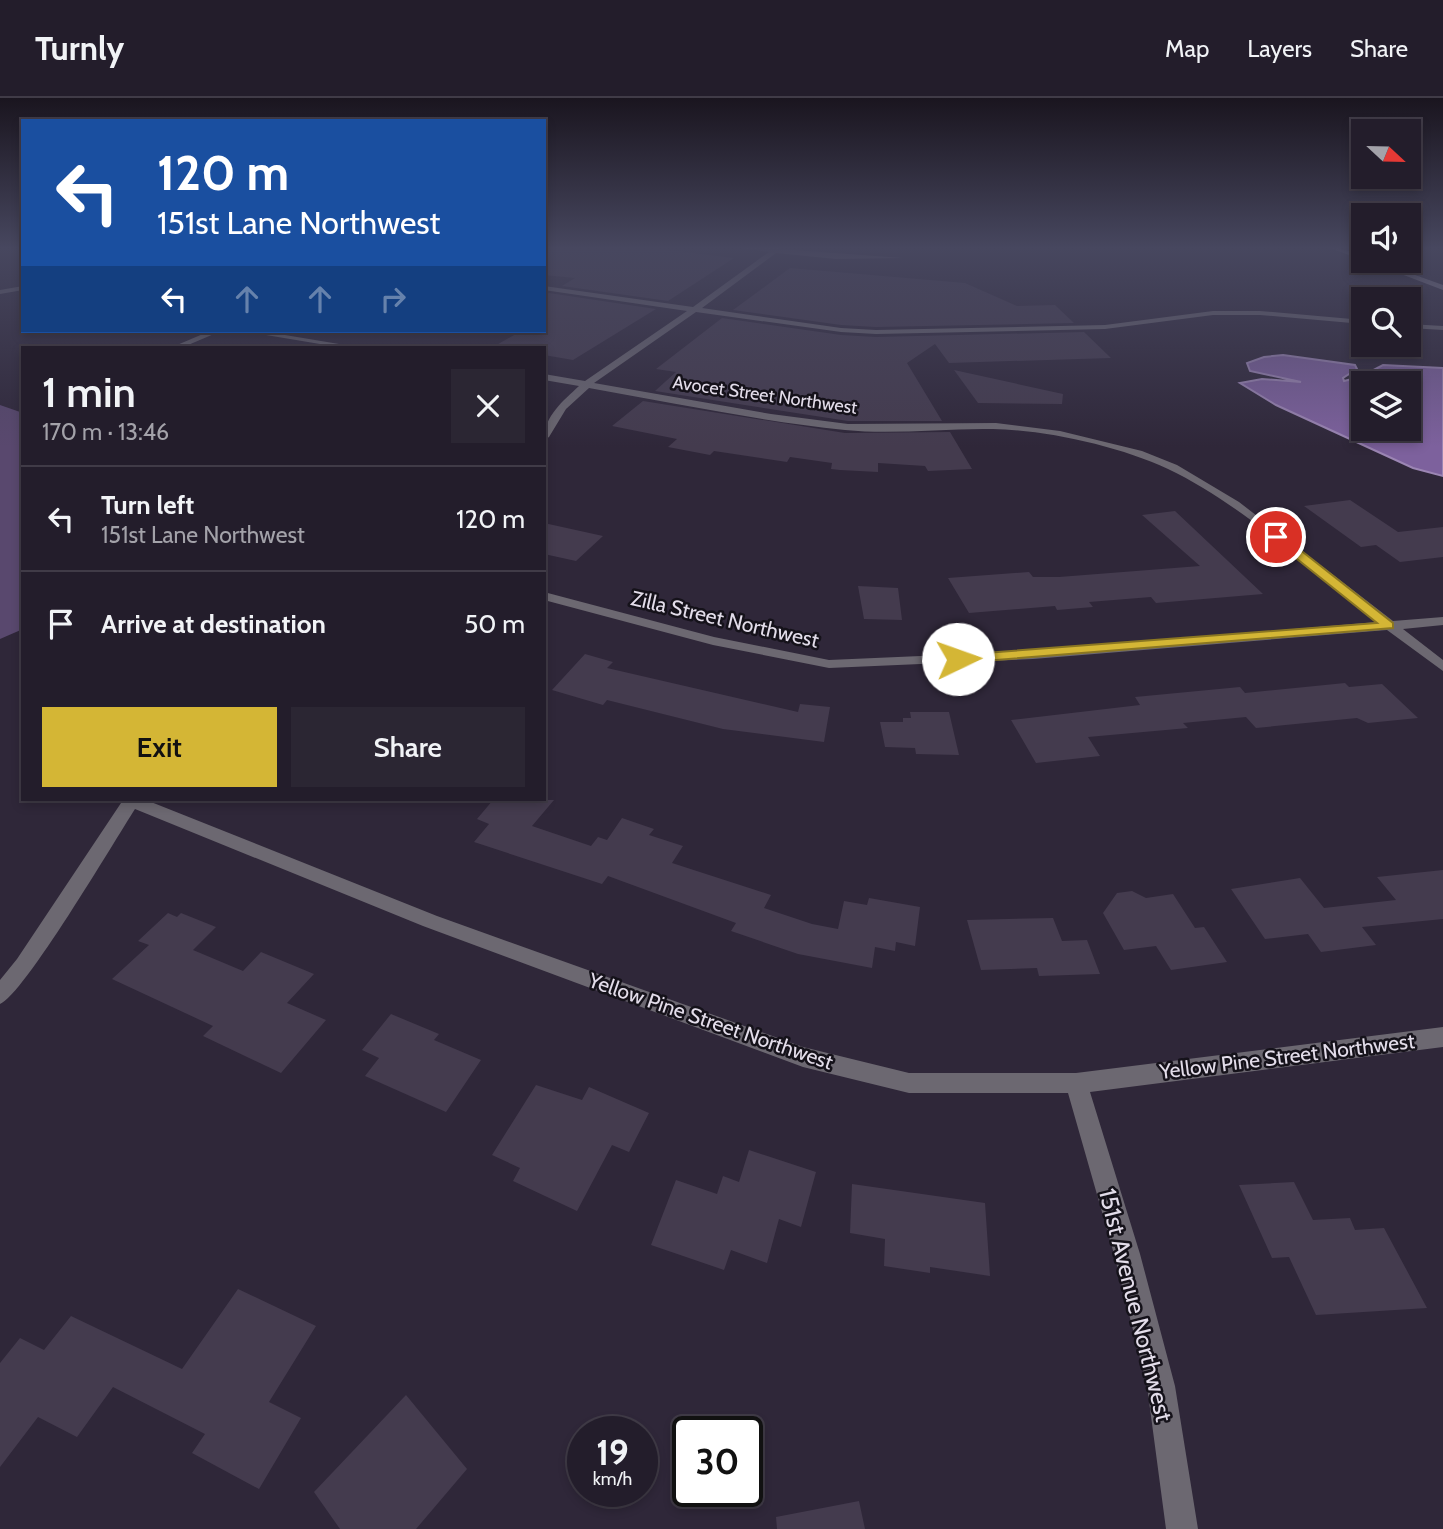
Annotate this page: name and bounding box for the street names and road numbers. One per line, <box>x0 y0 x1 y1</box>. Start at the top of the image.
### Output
street label: Avocet Street Northwest <box>671 371 859 419</box>
street label: Zilla Street Northwest <box>629 585 821 653</box>
street label: Yellow Pine Street Northwest <box>585 967 837 1075</box>
street label: Yellow Pine Street Northwest <box>1157 1028 1416 1084</box>
street label: 151st Avenue Northwest <box>1093 1185 1179 1425</box>

